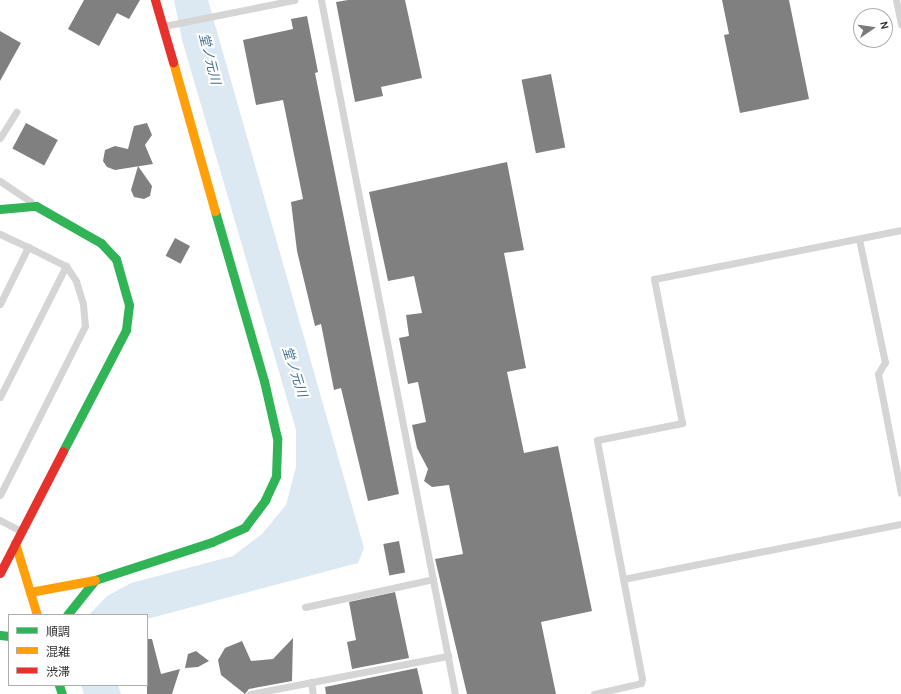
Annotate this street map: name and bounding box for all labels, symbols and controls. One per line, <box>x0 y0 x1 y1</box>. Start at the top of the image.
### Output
north arrow <box>853 8 893 48</box>
text: N <box>877 20 891 31</box>
water label: 堂ノ元川 <box>195 32 223 86</box>
water label: 堂ノ元川 <box>279 345 309 399</box>
legend <box>8 614 148 686</box>
text: 順調 <box>46 625 70 639</box>
text: 混雑 <box>46 645 70 659</box>
text: 渋滞 <box>46 665 70 679</box>

